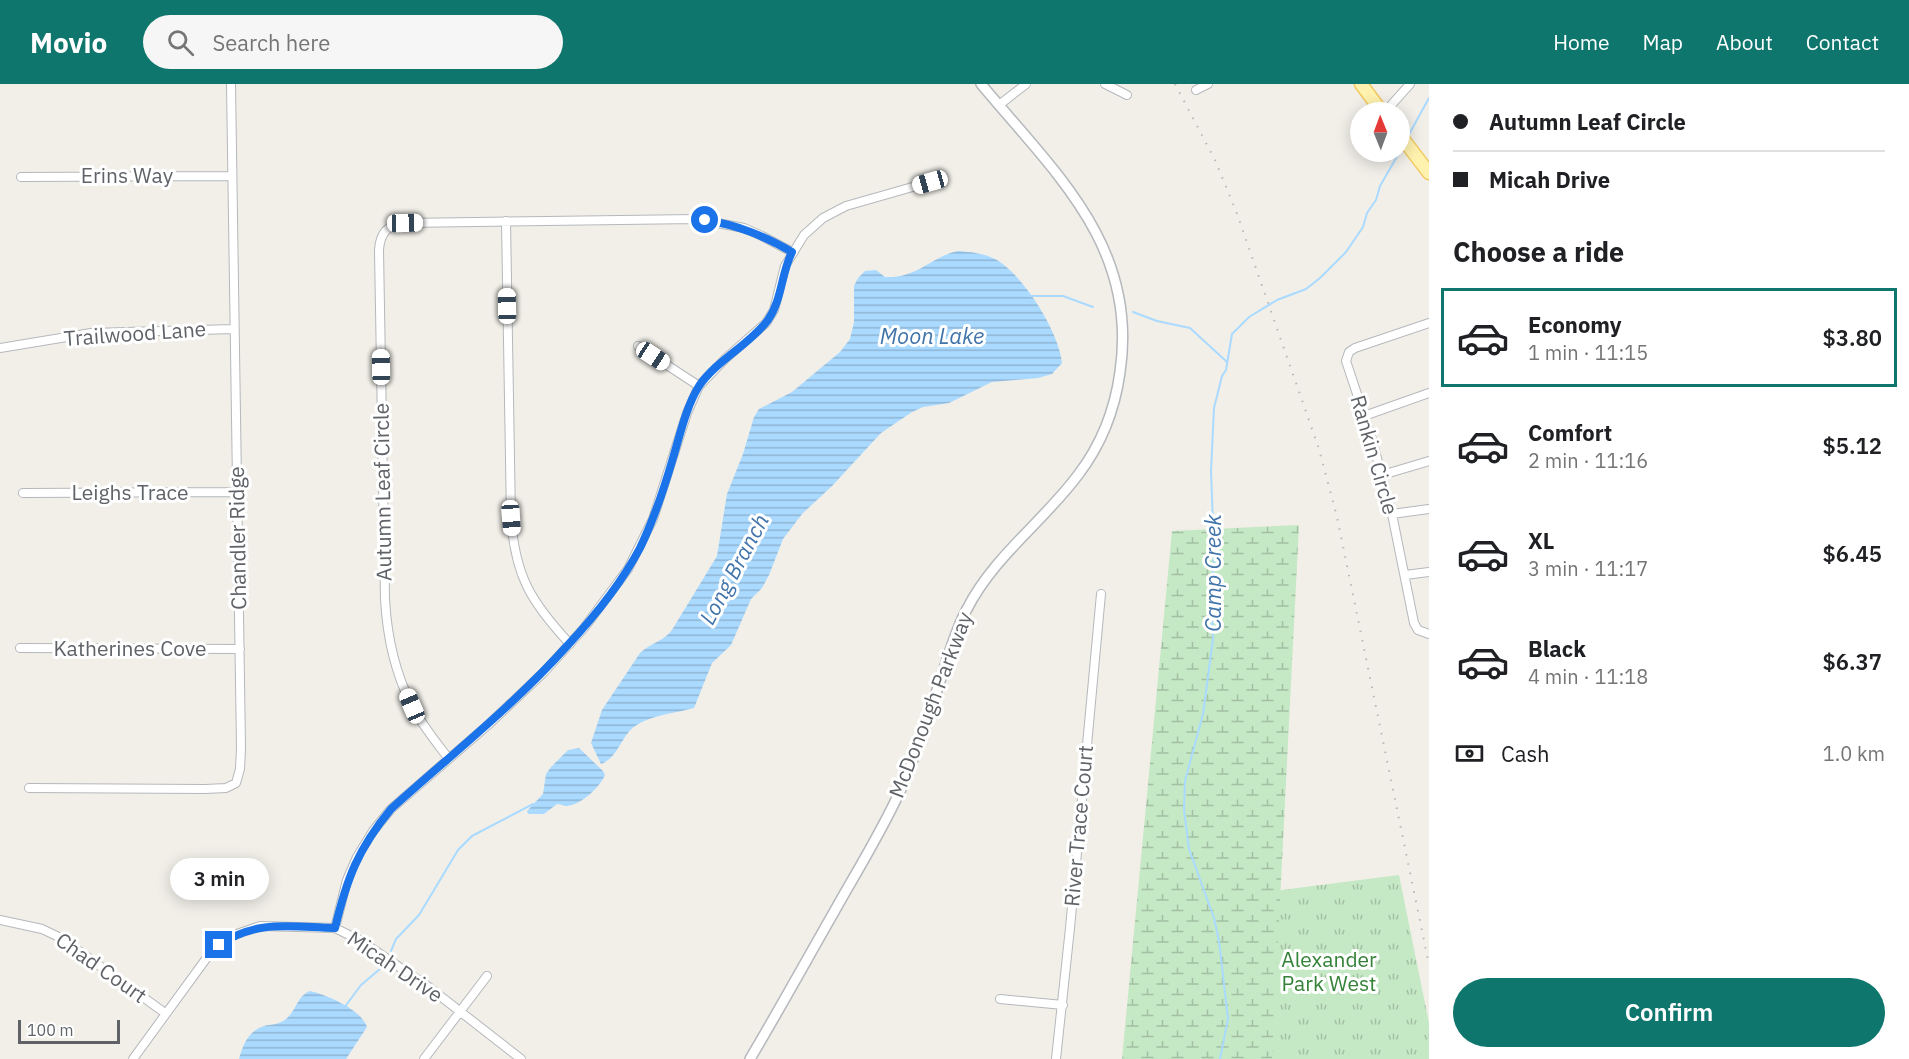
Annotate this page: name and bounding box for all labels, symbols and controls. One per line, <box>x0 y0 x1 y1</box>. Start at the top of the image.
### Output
search box <box>143 15 563 69</box>
text: Movio <box>30 24 107 61</box>
icon: search <box>164 26 197 59</box>
text: Search here <box>212 28 330 57</box>
text: Home <box>1553 28 1610 56</box>
text: Map <box>1643 28 1683 56</box>
text: About <box>1716 28 1773 56</box>
text: Contact <box>1806 28 1879 56</box>
north arrow <box>1350 102 1410 162</box>
map controls <box>1350 102 1410 162</box>
text: Autumn Leaf Circle <box>1489 107 1686 136</box>
street label: Erins Way <box>81 161 174 189</box>
text: Micah Drive <box>1489 165 1610 194</box>
car <box>910 168 950 196</box>
route start <box>691 206 718 233</box>
car <box>387 214 423 232</box>
text: Choose a ride <box>1453 234 1624 269</box>
car <box>498 288 516 324</box>
text: Economy <box>1528 310 1622 339</box>
icon: car <box>1456 311 1510 365</box>
street label: Trailwood Lane <box>63 314 207 352</box>
water label: Moon Lake <box>880 321 984 350</box>
text: $3.80 <box>1823 323 1882 352</box>
car <box>633 339 673 373</box>
text: 1 min · 11:15 <box>1528 339 1648 366</box>
car <box>372 349 390 385</box>
street label: Rankin Circle <box>1345 392 1405 518</box>
street label: Autumn Leaf Circle <box>366 403 398 581</box>
text: Comfort <box>1528 418 1612 447</box>
icon: car <box>1456 419 1510 473</box>
text: $5.12 <box>1823 431 1882 460</box>
text: 2 min · 11:16 <box>1528 447 1648 474</box>
street label: Chandler Ridge <box>222 466 252 610</box>
street label: Leighs Trace <box>71 478 189 506</box>
car <box>501 499 521 537</box>
water label: Long Branch <box>692 508 775 629</box>
water label: Camp Creek <box>1198 514 1227 632</box>
text: XL <box>1528 526 1554 555</box>
icon: car <box>1456 527 1510 581</box>
text: $6.45 <box>1823 539 1882 568</box>
text: 3 min · 11:17 <box>1528 555 1648 582</box>
street label: McDonough Parkway <box>882 607 979 802</box>
street label: Katherines Cove <box>54 634 206 662</box>
text: Black <box>1528 634 1586 663</box>
icon: car <box>1456 635 1510 689</box>
text: $6.37 <box>1823 647 1882 676</box>
text: 4 min · 11:18 <box>1528 663 1648 690</box>
car <box>397 686 427 726</box>
icon: cash <box>1453 737 1486 770</box>
text: Cash <box>1501 739 1550 768</box>
text: 1.0 km <box>1823 740 1885 767</box>
street label: River Trace Court <box>1057 744 1099 908</box>
callout: 3 min <box>170 858 268 900</box>
text: 3 min <box>194 865 245 892</box>
street label: Micah Drive <box>342 924 449 1008</box>
street label: Chad Court <box>50 926 153 1009</box>
route end <box>205 931 232 958</box>
park label: Alexander Park West <box>1281 945 1377 997</box>
button: Confirm <box>1453 978 1885 1047</box>
scale bar <box>18 1017 120 1044</box>
text: 100 m <box>27 1020 74 1040</box>

